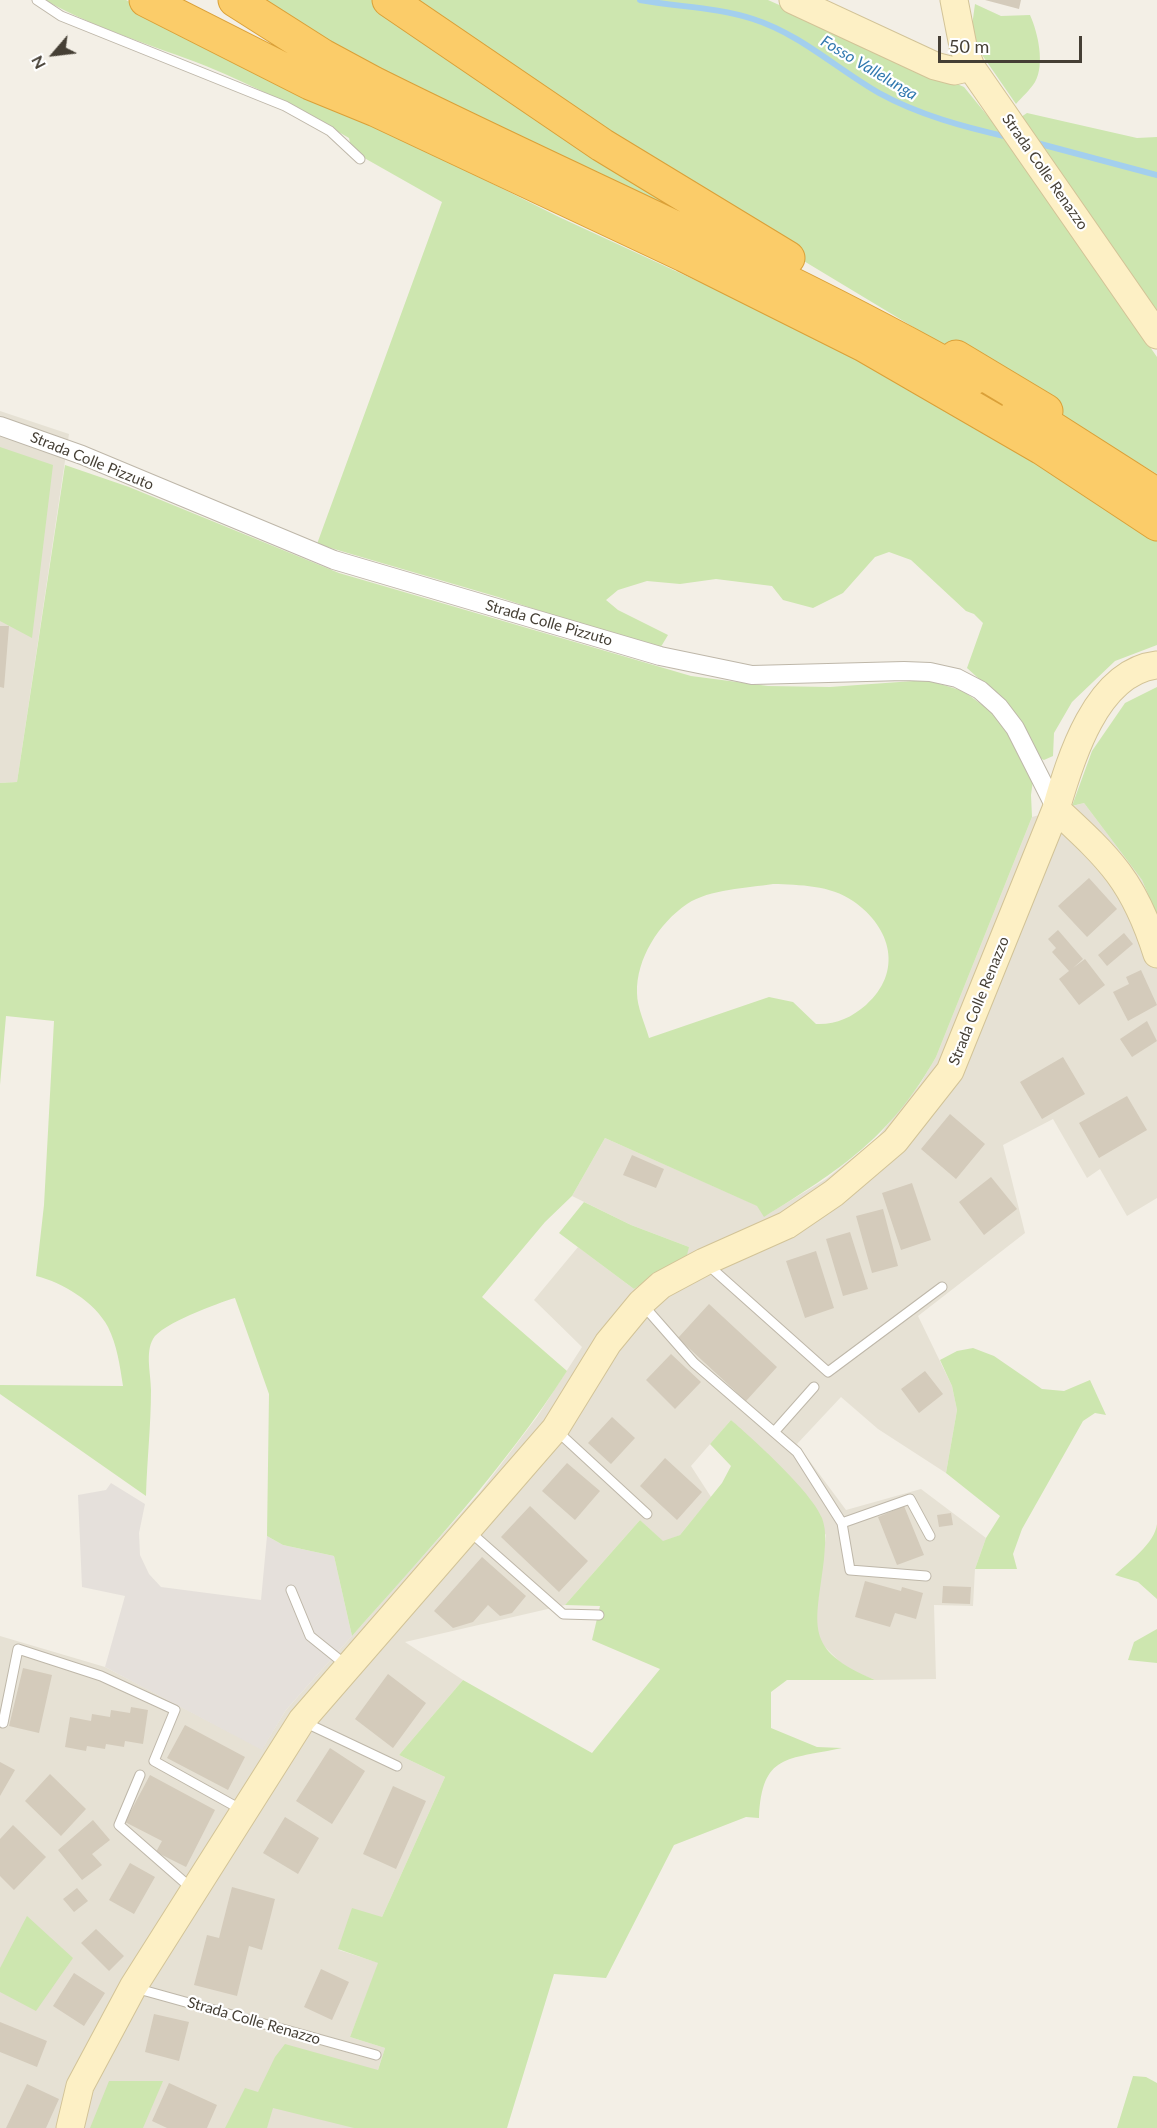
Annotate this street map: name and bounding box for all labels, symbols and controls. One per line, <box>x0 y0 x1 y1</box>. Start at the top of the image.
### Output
north arrow <box>24 24 84 84</box>
scale bar <box>941 24 1085 62</box>
water label: Fosso Vallelunga <box>817 32 921 104</box>
text: 50 m <box>949 35 989 57</box>
text: N <box>26 53 49 73</box>
street label: Strada Colle Renazzo <box>998 111 1092 233</box>
street label: Strada Colle Pizzuto <box>28 428 156 494</box>
street label: Strada Colle Pizzuto <box>483 596 615 650</box>
street label: Strada Colle Renazzo <box>945 934 1013 1068</box>
street label: Strada Colle Renazzo <box>185 1993 323 2049</box>

